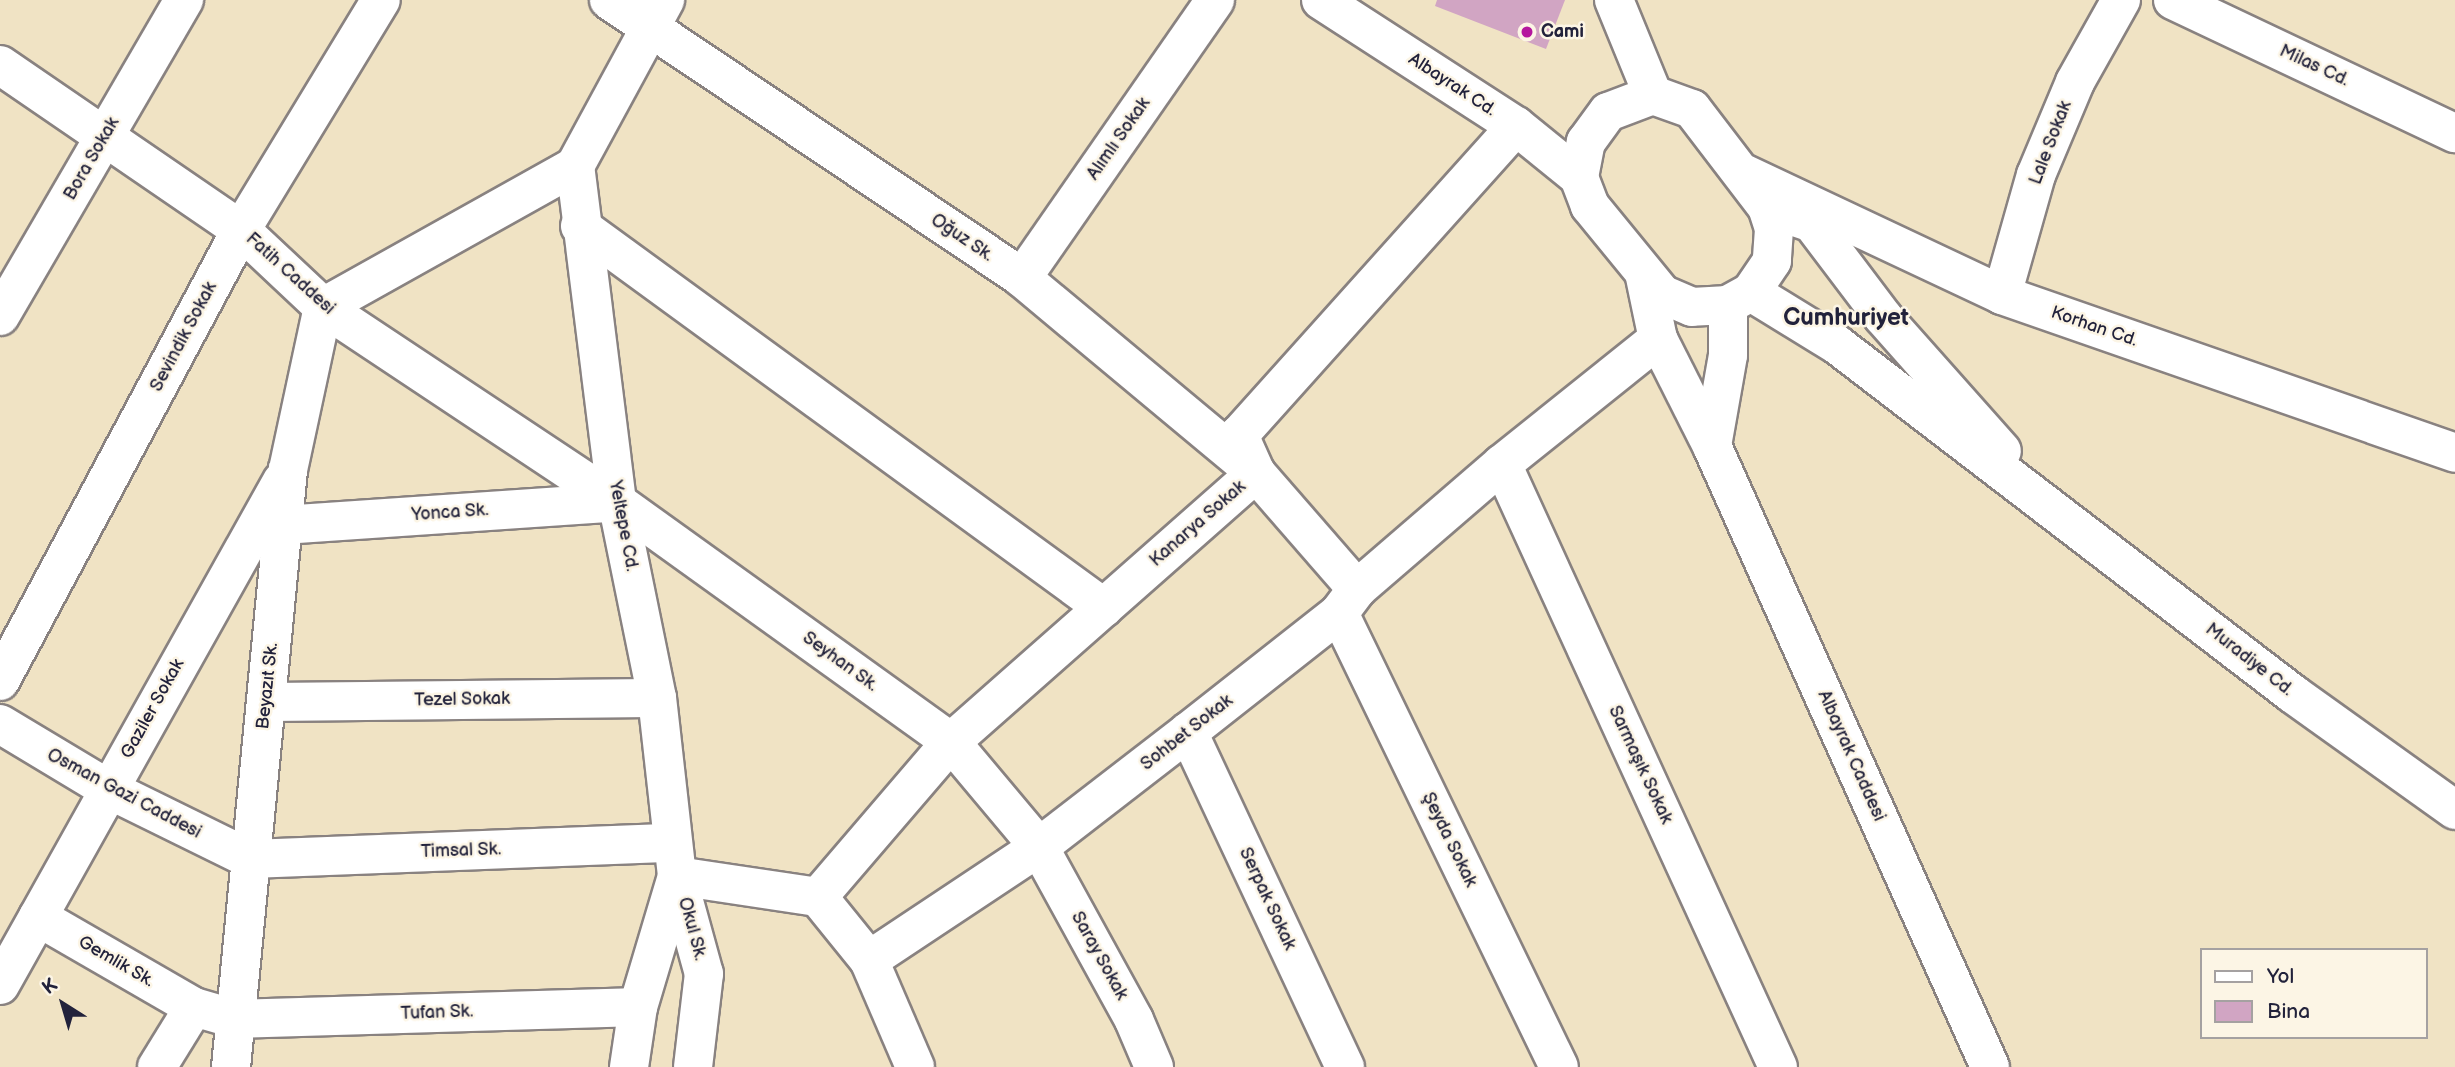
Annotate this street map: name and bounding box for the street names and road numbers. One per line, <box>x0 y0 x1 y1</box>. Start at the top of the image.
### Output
street label: Milas Cd. <box>2276 41 2352 91</box>
street label: Albayrak Cd. <box>1404 49 1500 121</box>
street label: Alımlı Sokak <box>1083 94 1155 184</box>
street label: Lale Sokak <box>2025 98 2077 188</box>
street label: Bora Sokak <box>60 114 124 204</box>
street label: Oğuz Sk. <box>927 209 997 267</box>
street label: Fatih Caddesi <box>241 228 339 320</box>
street label: Sevindik Sokak <box>146 278 222 396</box>
street label: Korhan Cd. <box>2048 302 2140 352</box>
street label: Kanarya Sokak <box>1145 476 1251 572</box>
street label: Yeltepe Cd. <box>604 479 642 573</box>
street label: Yonca Sk. <box>411 500 489 526</box>
street label: Muradiye Cd. <box>2201 619 2297 701</box>
street label: Seyhan Sk. <box>798 627 882 697</box>
street label: Beyazıt Sk. <box>253 641 283 731</box>
street label: Gaziler Sokak <box>117 655 189 763</box>
street label: Albayrak Caddesi <box>1812 687 1890 825</box>
street label: Tezel Sokak <box>414 688 510 712</box>
street label: Sohbet Sokak <box>1137 690 1237 776</box>
street label: Sarmaşık Sokak <box>1603 702 1677 828</box>
street label: Osman Gazi Caddesi <box>43 744 205 844</box>
street label: Şeyda Sokak <box>1417 789 1481 891</box>
street label: Timsal Sk. <box>420 839 502 863</box>
street label: Serpak Sokak <box>1234 844 1300 954</box>
street label: Okul Sk. <box>673 895 711 963</box>
street label: Saray Sokak <box>1066 907 1132 1005</box>
street label: Gemlik Sk. <box>74 932 158 992</box>
street label: Tufan Sk. <box>400 1001 474 1025</box>

